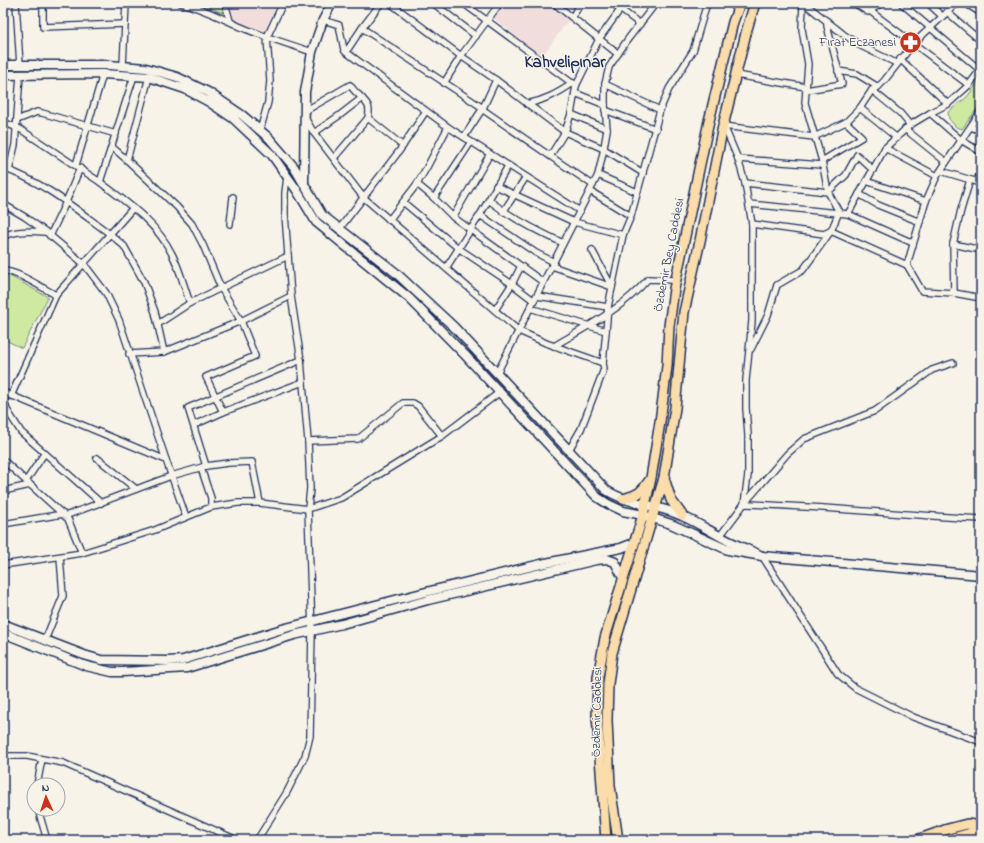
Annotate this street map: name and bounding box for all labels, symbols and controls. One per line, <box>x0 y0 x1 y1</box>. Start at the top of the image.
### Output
pharmacy icon: Fırat Eczanesi <box>898 29 924 55</box>
place label: Fırat Eczanesi <box>818 33 896 52</box>
district label: Kahvelipınar <box>524 50 606 75</box>
street label: Özdemir Bey Caddesi <box>649 197 690 314</box>
street label: Özdemir Caddesi <box>587 667 607 757</box>
north arrow <box>26 777 66 817</box>
text: N <box>41 780 50 796</box>

